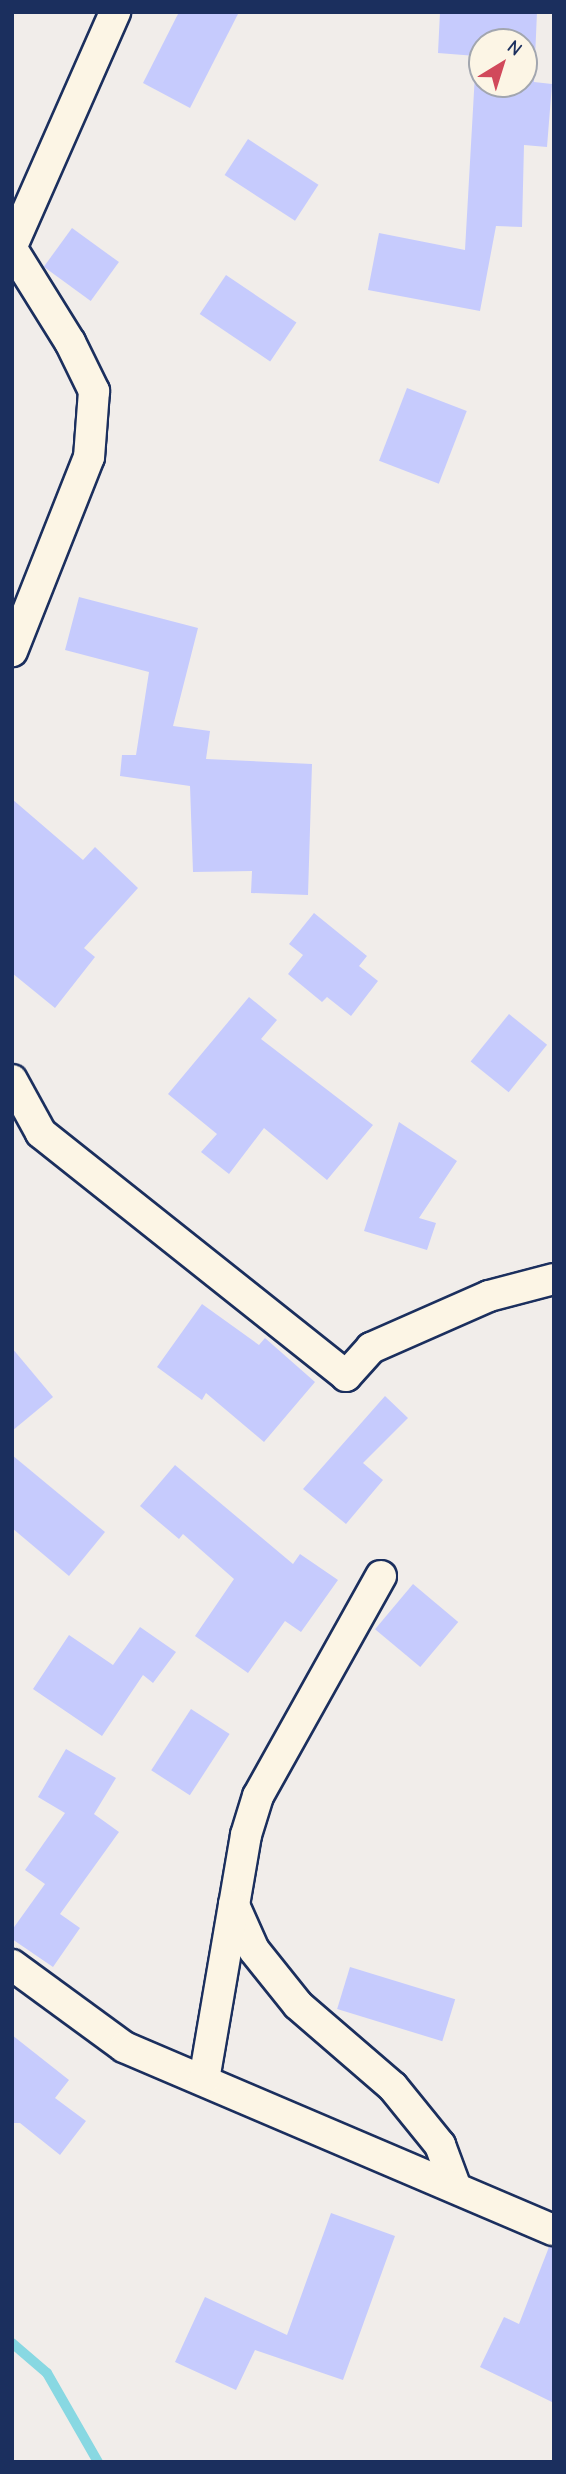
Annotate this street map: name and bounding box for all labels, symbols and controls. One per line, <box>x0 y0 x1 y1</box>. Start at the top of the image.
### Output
north arrow <box>468 28 538 98</box>
text: N <box>503 36 526 61</box>

